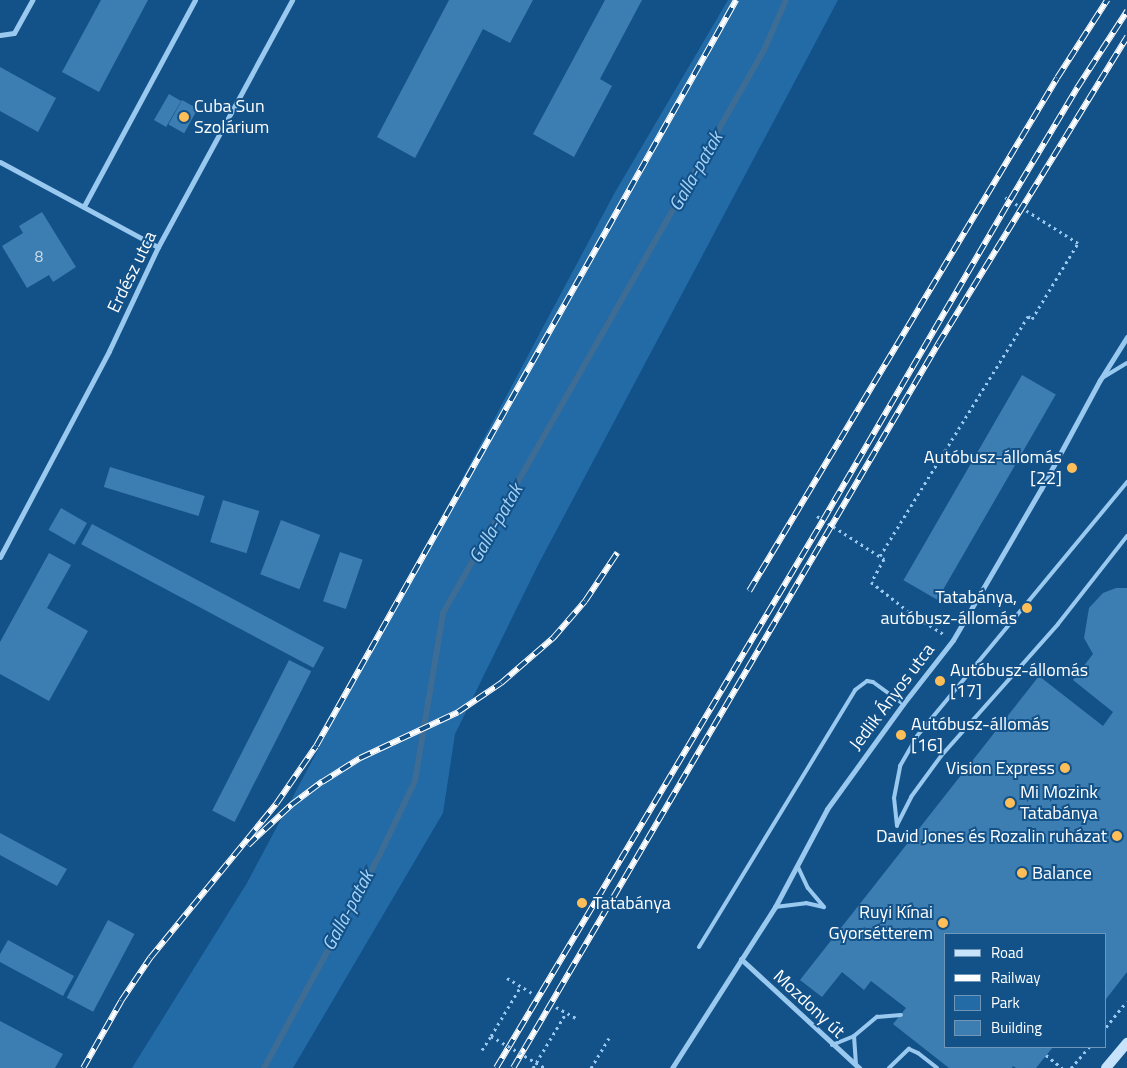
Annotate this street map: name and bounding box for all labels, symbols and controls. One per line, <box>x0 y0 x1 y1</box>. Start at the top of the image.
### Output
place label: Cuba Sun Szolárium <box>194 96 269 138</box>
marker: Cuba Sun Szolárium <box>178 111 190 123</box>
water label: Galla-patak <box>663 127 727 215</box>
street label: Erdész utca <box>103 228 161 316</box>
house number: 8 <box>35 248 43 266</box>
place label: Autóbusz-állomás [22] <box>924 447 1062 489</box>
marker: Autóbusz-állomás [22] <box>1066 462 1078 474</box>
water label: Galla-patak <box>463 479 527 567</box>
place label: Tatabánya, autóbusz-állomás <box>881 587 1017 630</box>
marker: Tatabánya, autóbusz-állomás <box>1021 602 1033 614</box>
street label: Jedlik Ányos utca <box>845 639 939 755</box>
place label: Autóbusz-állomás [17] <box>950 660 1088 702</box>
marker: Autóbusz-állomás [17] <box>934 675 946 687</box>
place label: Autóbusz-állomás [16] <box>911 714 1049 756</box>
marker: Autóbusz-állomás [16] <box>895 729 907 741</box>
place label: Vision Express <box>946 757 1055 779</box>
marker: Vision Express <box>1059 762 1071 774</box>
place label: Mi Mozink Tatabánya <box>1020 782 1098 824</box>
marker: Mi Mozink Tatabánya <box>1004 797 1016 809</box>
place label: David Jones és Rozalin ruházat <box>876 825 1107 847</box>
marker: David Jones és Rozalin ruházat <box>1111 830 1123 842</box>
place label: Balance <box>1032 862 1092 884</box>
water label: Galla-patak <box>316 866 378 954</box>
marker: Balance <box>1016 867 1028 879</box>
place label: Tatabánya <box>593 892 671 914</box>
marker: Tatabánya <box>575 896 589 910</box>
place label: Ruyi Kínai Gyorsétterem <box>828 902 933 944</box>
marker: Ruyi Kínai Gyorsétterem <box>937 917 949 929</box>
legend <box>944 933 1107 1048</box>
text: Road <box>991 941 1023 964</box>
street label: Mozdony út <box>769 966 849 1042</box>
text: Railway <box>991 966 1041 989</box>
text: Park <box>991 991 1020 1014</box>
text: Building <box>991 1016 1042 1039</box>

